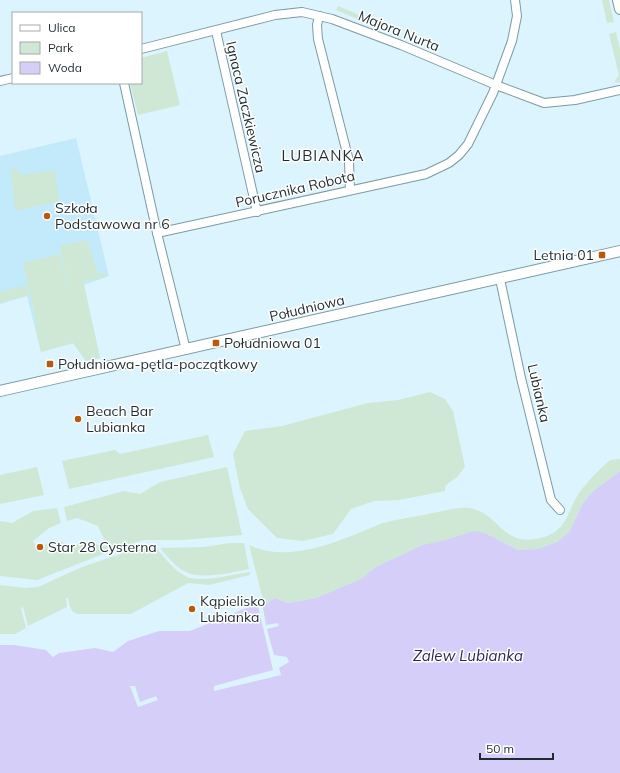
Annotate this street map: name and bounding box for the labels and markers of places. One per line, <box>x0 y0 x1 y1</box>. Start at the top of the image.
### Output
place label: Szkoła Podstawowa nr 6 <box>55 199 170 233</box>
marker: Szkoła Podstawowa nr 6 <box>42 211 52 221</box>
place label: Letnia 01 <box>534 246 594 264</box>
marker: Letnia 01 <box>597 250 607 260</box>
place label: Południowa 01 <box>224 334 321 352</box>
marker: Południowa 01 <box>211 338 221 348</box>
place label: Południowa-pętla-początkowy <box>58 355 258 373</box>
marker: Południowa-pętla-początkowy <box>45 359 55 369</box>
place label: Beach Bar Lubianka <box>86 402 154 436</box>
marker: Beach Bar Lubianka <box>73 414 83 424</box>
place label: Star 28 Cysterna <box>48 538 157 556</box>
marker: Star 28 Cysterna <box>35 542 45 552</box>
place label: Kąpielisko Lubianka <box>200 592 265 626</box>
marker: Kąpielisko Lubianka <box>187 604 197 614</box>

